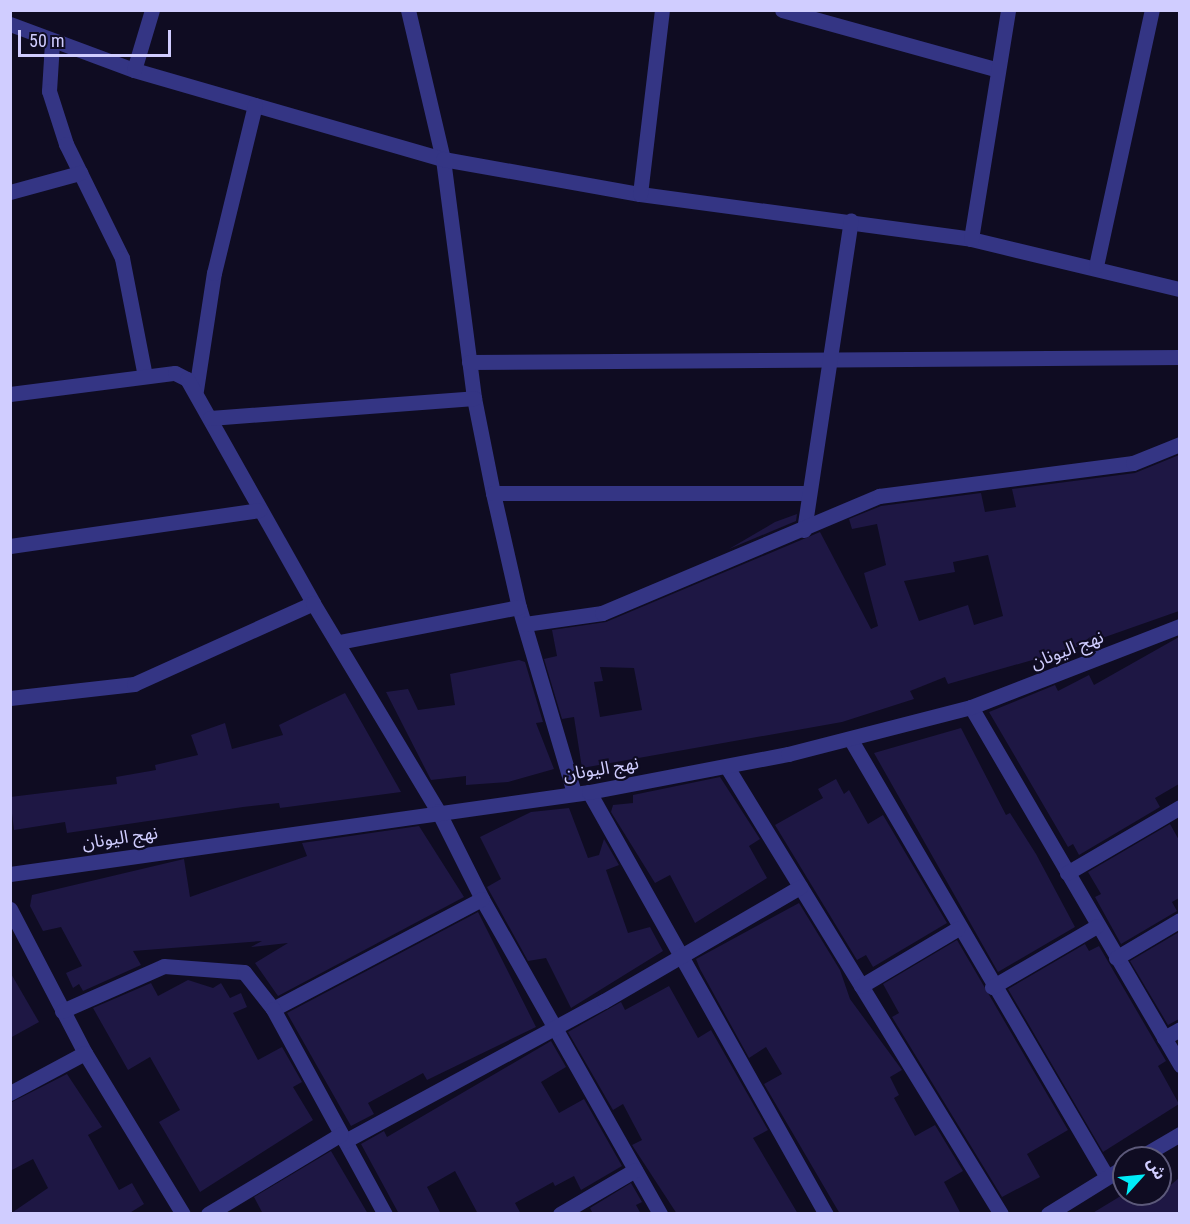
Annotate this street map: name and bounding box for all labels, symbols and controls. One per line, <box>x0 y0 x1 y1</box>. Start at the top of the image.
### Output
scale bar <box>21 18 174 56</box>
text: 50 m <box>29 30 64 51</box>
street label: نهج اليونان <box>1027 626 1107 674</box>
street label: نهج اليونان <box>562 752 640 786</box>
street label: نهج اليونان <box>81 822 159 854</box>
north arrow <box>1112 1146 1172 1206</box>
text: ش <box>1143 1154 1170 1183</box>

